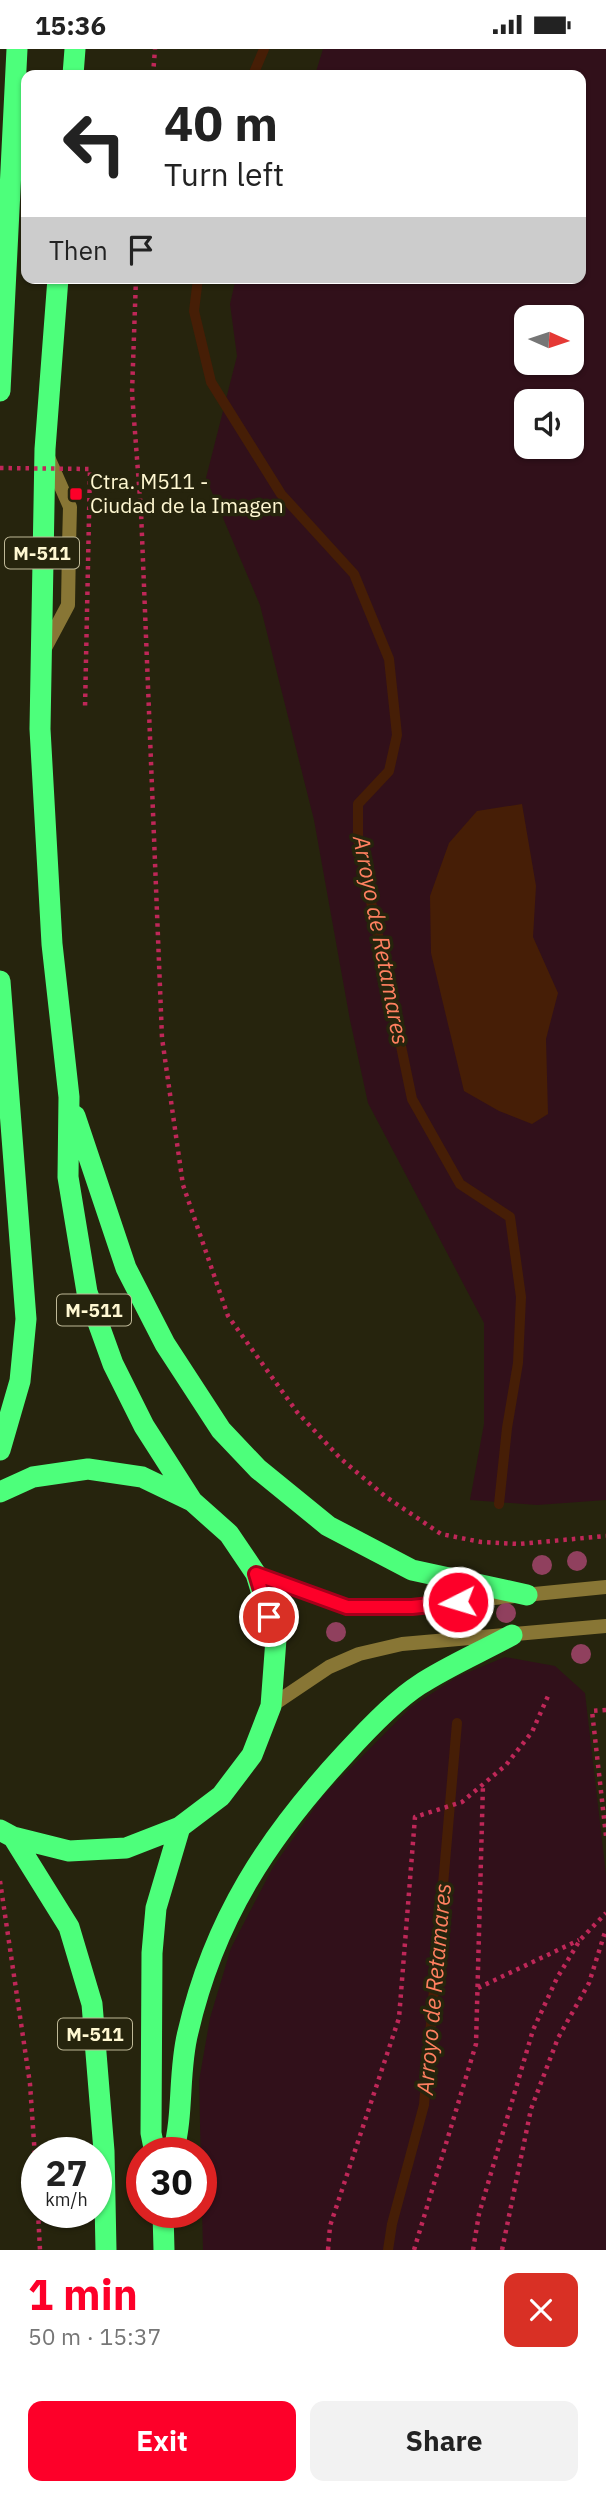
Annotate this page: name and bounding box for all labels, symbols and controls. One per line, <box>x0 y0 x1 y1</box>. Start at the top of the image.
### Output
text: 15:36 <box>35 8 106 42</box>
text: 40 m <box>164 91 278 154</box>
icon: left <box>49 98 140 189</box>
text: Turn left <box>164 153 284 195</box>
icon: arrive <box>122 231 160 269</box>
text: Then <box>49 233 108 267</box>
north arrow <box>514 305 584 375</box>
map controls <box>514 305 584 459</box>
button: sound <box>514 389 584 459</box>
place label: Ctra. M511 - Ciudad de la Imagen <box>90 467 284 519</box>
marker: Ctra. M511 - Ciudad de la Imagen <box>68 486 84 502</box>
road number: M-511 <box>5 538 79 569</box>
water label: Arroyo de Retamares <box>347 832 417 1047</box>
road number: M-511 <box>57 1295 131 1325</box>
position arrow <box>421 1565 495 1639</box>
pin <box>239 1587 299 1647</box>
icon: arrive <box>250 1598 288 1636</box>
water label: Arroyo de Retamares <box>409 1882 457 2097</box>
road number: M-511 <box>58 2018 132 2049</box>
speed limit sign: 30 <box>126 2137 217 2228</box>
text: 27 <box>45 2150 88 2196</box>
text: km/h <box>45 2188 88 2211</box>
text: 1 min <box>28 2267 138 2322</box>
button: close <box>504 2273 578 2347</box>
text: 50 m · 15:37 <box>28 2321 161 2351</box>
button: Exit <box>28 2401 296 2481</box>
button: Share <box>310 2401 578 2481</box>

